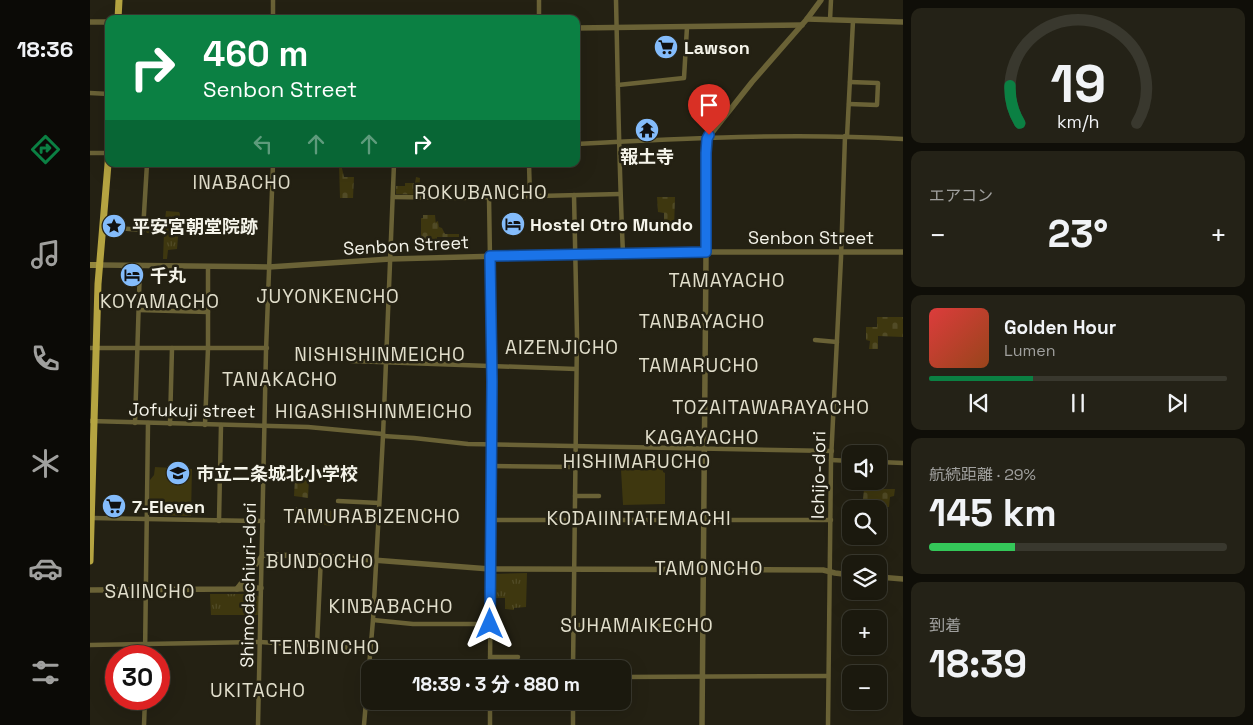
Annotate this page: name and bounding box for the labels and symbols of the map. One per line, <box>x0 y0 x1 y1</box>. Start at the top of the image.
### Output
supermarket icon: Lawson <box>653 34 679 60</box>
place label: Lawson <box>684 36 750 59</box>
pin <box>688 84 730 135</box>
temple icon: 報土寺 <box>634 117 660 143</box>
place label: 報土寺 <box>620 145 674 168</box>
district label: INABACHO <box>193 170 291 195</box>
district label: ROKUBANCHO <box>414 180 548 205</box>
hotel icon: Hostel Otro Mundo <box>500 211 526 237</box>
place icon: 平安宮朝堂院跡 <box>101 213 127 239</box>
place label: Hostel Otro Mundo <box>530 213 693 236</box>
place label: 平安宮朝堂院跡 <box>132 215 258 238</box>
street label: Senbon Street <box>748 226 874 249</box>
street label: Senbon Street <box>342 230 470 260</box>
hotel icon: 千丸 <box>119 262 145 288</box>
place label: 千丸 <box>150 264 186 287</box>
district label: TAMAYACHO <box>669 268 785 293</box>
district label: JUYONKENCHO <box>256 284 400 309</box>
district label: KOYAMACHO <box>100 289 220 314</box>
district label: TANBAYACHO <box>639 309 765 334</box>
district label: AIZENJICHO <box>505 335 619 360</box>
district label: NISHISHINMEICHO <box>294 342 466 367</box>
district label: TAMARUCHO <box>638 353 760 378</box>
district label: TANAKACHO <box>222 367 338 392</box>
district label: TOZAITAWARAYACHO <box>672 395 870 420</box>
street label: Jofukuji street <box>128 397 256 423</box>
district label: HIGASHISHINMEICHO <box>275 399 473 424</box>
district label: KAGAYACHO <box>645 425 759 450</box>
street label: Ichijo-dori <box>806 431 830 519</box>
district label: HISHIMARUCHO <box>563 449 711 474</box>
school or university icon: 市立二条城北小学校 <box>165 460 191 486</box>
place label: 市立二条城北小学校 <box>196 462 358 485</box>
supermarket icon: 7-Eleven <box>101 493 127 519</box>
place label: 7-Eleven <box>132 495 205 518</box>
street label: Shimodachiuri-dori <box>235 502 261 668</box>
district label: TAMURABIZENCHO <box>283 504 461 529</box>
district label: KODAIINTATEMACHI <box>546 506 732 531</box>
district label: BUNDOCHO <box>266 549 374 574</box>
district label: TAMONCHO <box>655 556 763 581</box>
district label: SAIINCHO <box>105 579 195 604</box>
district label: KINBABACHO <box>329 594 453 619</box>
position arrow <box>463 597 515 649</box>
district label: SUHAMAIKECHO <box>560 613 714 638</box>
district label: TENBINCHO <box>270 635 380 660</box>
speed limit sign: 30 <box>105 645 170 710</box>
district label: UKITACHO <box>210 678 306 703</box>

